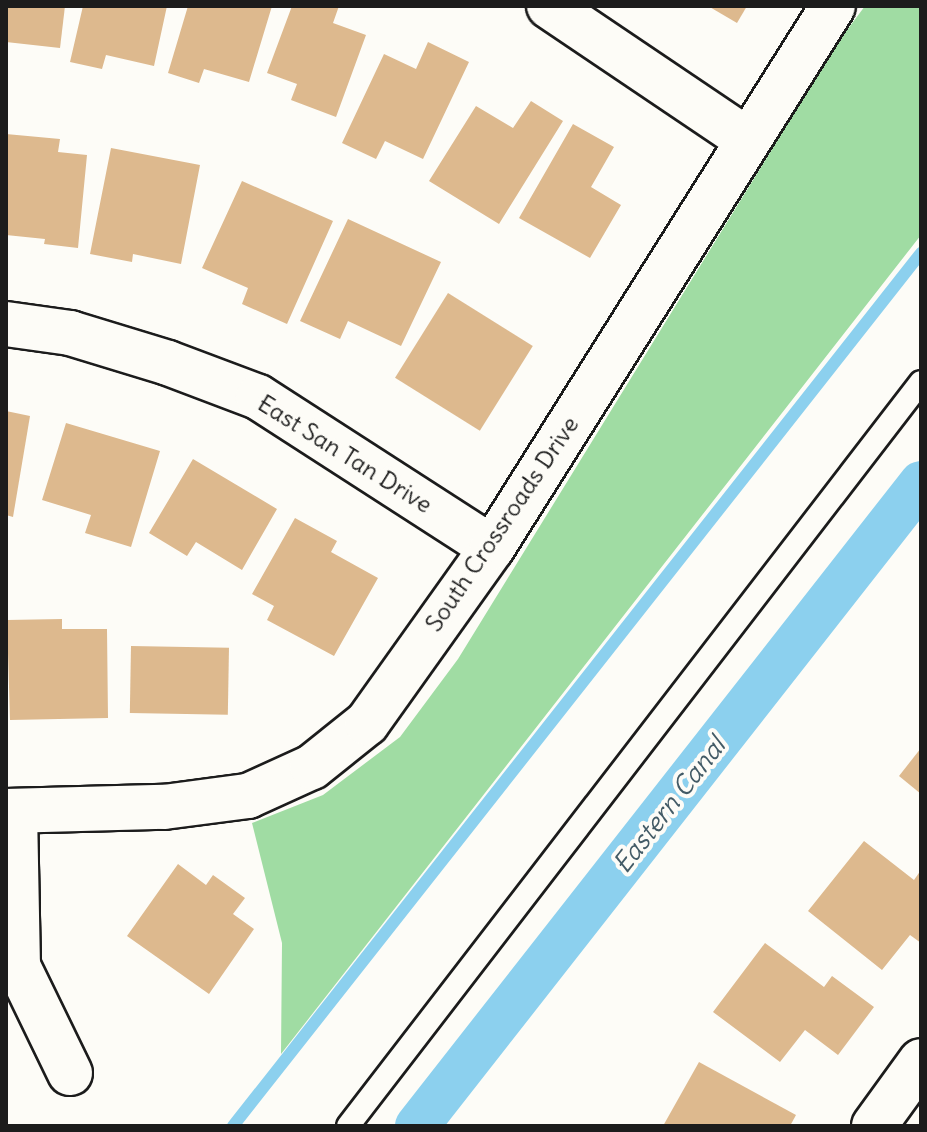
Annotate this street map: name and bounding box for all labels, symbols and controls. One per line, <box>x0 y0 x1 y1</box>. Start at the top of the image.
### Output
street label: East San Tan Drive <box>253 389 437 519</box>
street label: South Crossroads Drive <box>419 411 585 637</box>
water label: Eastern Canal <box>606 731 732 879</box>

